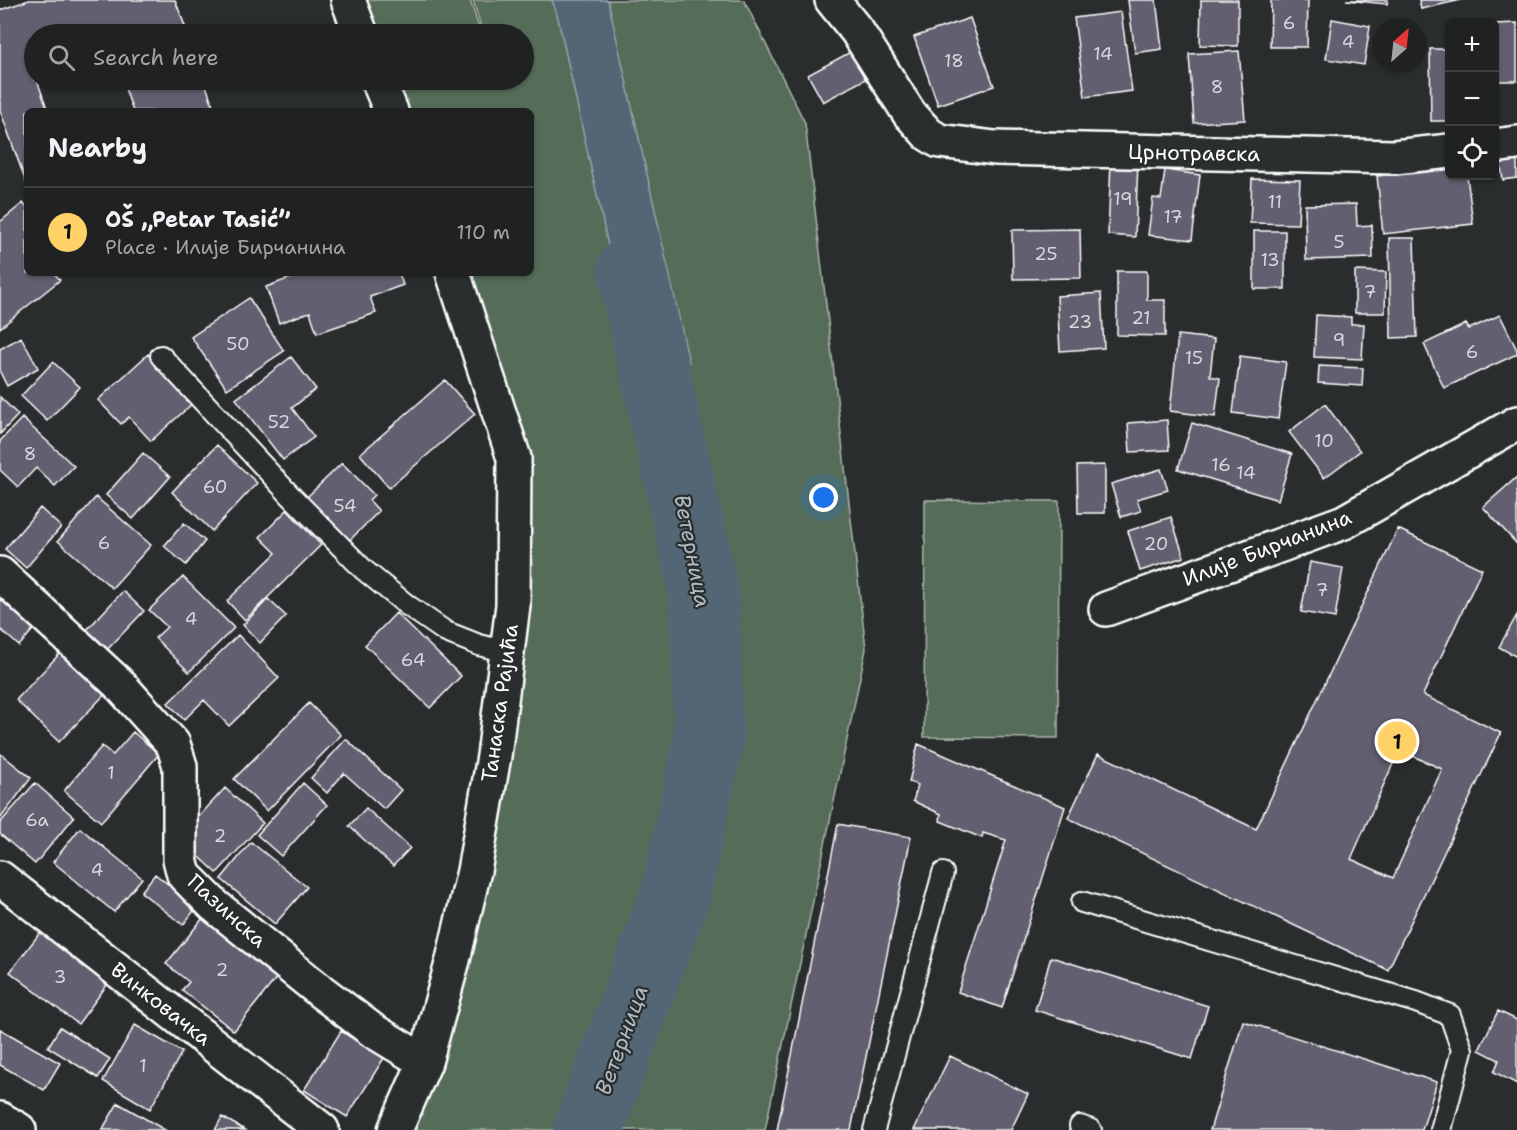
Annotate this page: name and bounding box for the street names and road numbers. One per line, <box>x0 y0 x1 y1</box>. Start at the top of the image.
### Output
street label: Црнотравска <box>1128 138 1260 168</box>
street label: Илије Бирчанина <box>1179 503 1355 593</box>
street label: Танаска Рајића <box>475 622 525 784</box>
street label: Пазинска <box>181 868 273 954</box>
street label: Винковачка <box>105 956 217 1052</box>

